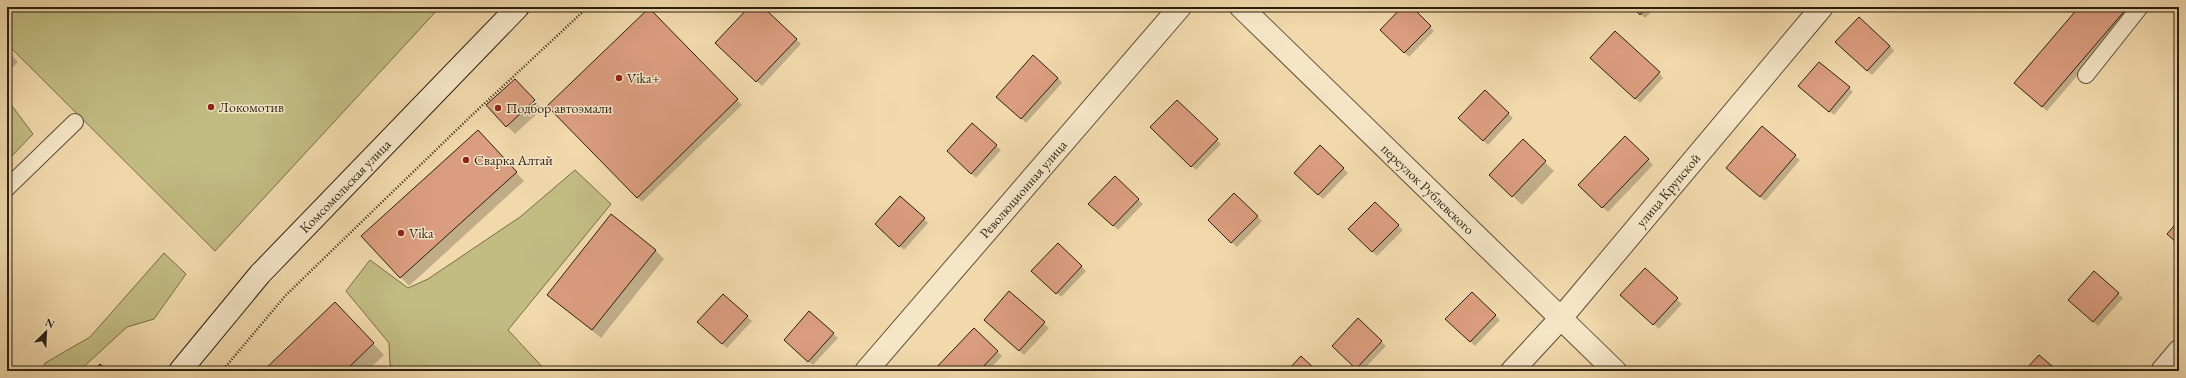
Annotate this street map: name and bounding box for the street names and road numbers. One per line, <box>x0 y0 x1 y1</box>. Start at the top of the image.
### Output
street label: Комсомольская улица <box>296 135 395 237</box>
street label: Революционная улица <box>975 136 1071 242</box>
street label: переулок Рублевского <box>1377 140 1479 238</box>
street label: улица Крупской <box>1632 149 1705 231</box>

